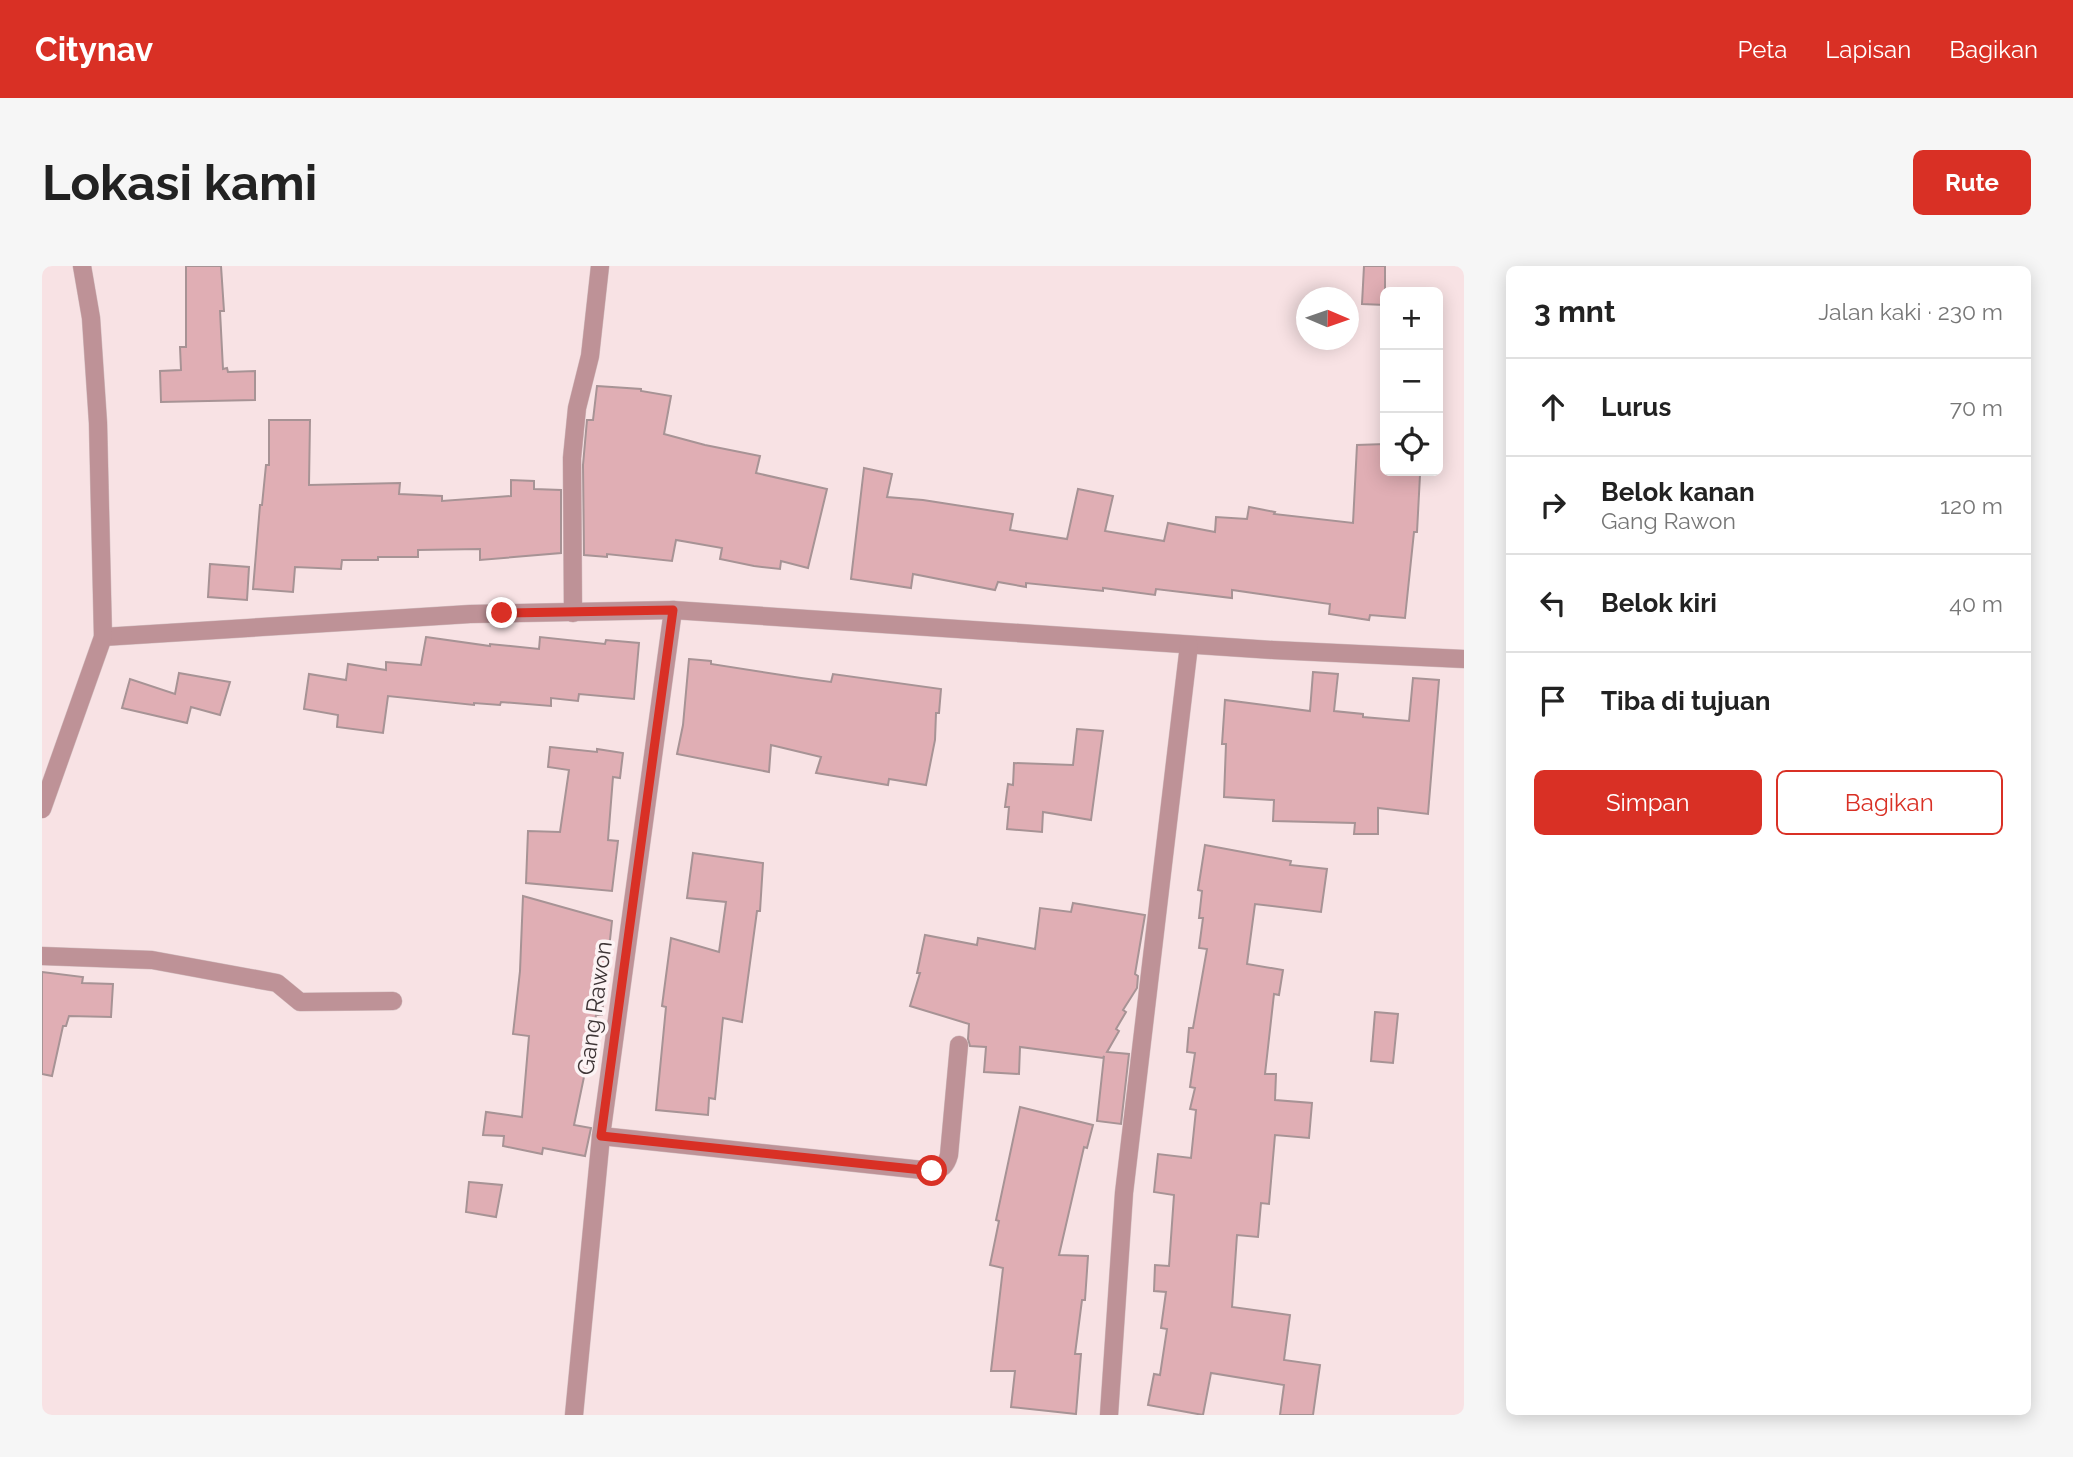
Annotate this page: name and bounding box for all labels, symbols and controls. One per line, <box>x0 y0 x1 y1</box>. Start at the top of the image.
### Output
text: Citynav <box>35 30 153 69</box>
text: Peta <box>1738 35 1787 64</box>
text: Lapisan <box>1825 35 1911 64</box>
text: Bagikan <box>1949 35 2038 64</box>
button: Rute <box>1913 150 2031 215</box>
text: Lokasi kami <box>42 154 317 211</box>
north arrow <box>1296 287 1359 350</box>
map controls <box>1380 287 1443 476</box>
button: + <box>1380 287 1443 350</box>
text: 3 mnt <box>1534 294 1615 329</box>
text: Jalan kaki · 230 m <box>1818 298 2003 325</box>
button: − <box>1380 350 1443 413</box>
icon: ahead <box>1534 388 1572 426</box>
text: Lurus <box>1601 392 1671 422</box>
text: 70 m <box>1950 394 2003 421</box>
button: locate <box>1380 413 1443 476</box>
text: Belok kanan <box>1601 477 1755 507</box>
icon: right <box>1534 486 1572 524</box>
text: 120 m <box>1940 492 2003 519</box>
text: Gang Rawon <box>1601 507 1736 534</box>
icon: left <box>1534 584 1572 622</box>
text: Belok kiri <box>1601 588 1717 618</box>
text: 40 m <box>1949 590 2003 617</box>
route end <box>486 597 517 628</box>
icon: arrive <box>1534 682 1572 720</box>
text: Tiba di tujuan <box>1601 686 1771 716</box>
button: Simpan <box>1534 770 1762 835</box>
button: Bagikan <box>1776 770 2003 835</box>
street label: Gang Rawon <box>571 939 617 1077</box>
route start <box>916 1155 947 1186</box>

